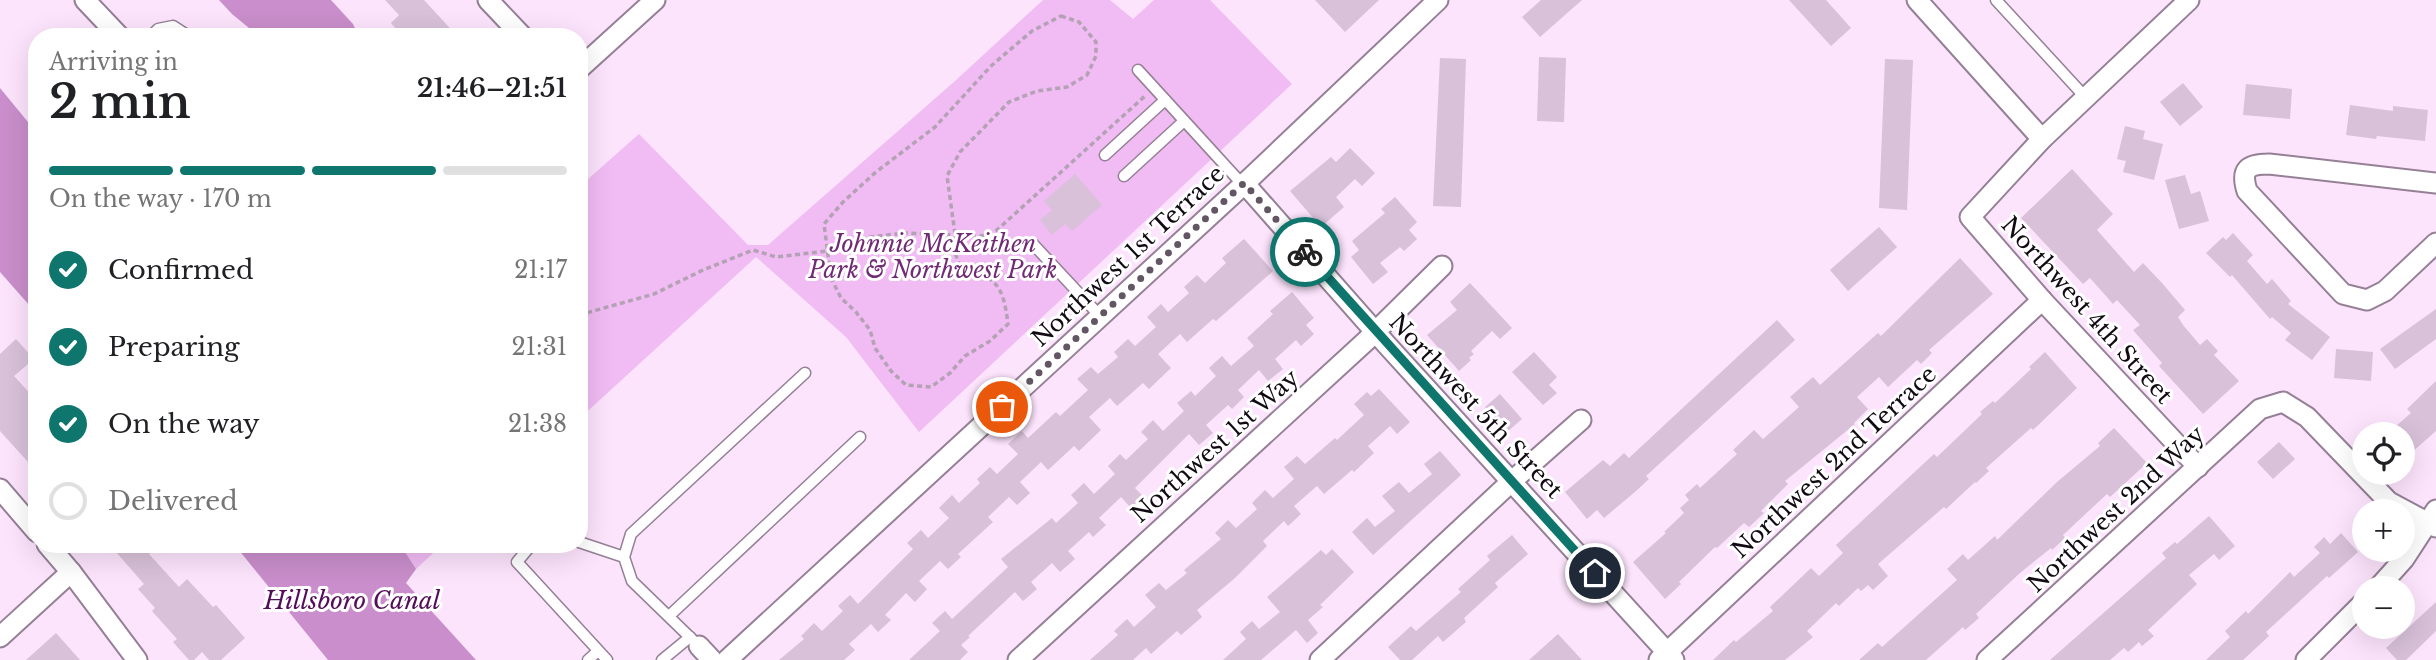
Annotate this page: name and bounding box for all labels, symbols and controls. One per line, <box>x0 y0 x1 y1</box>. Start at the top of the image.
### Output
text: Arriving in <box>49 48 178 76</box>
text: 21:46–21:51 <box>417 72 567 104</box>
text: 2 min <box>49 73 191 130</box>
street label: Northwest 1st Terrace <box>1026 160 1230 352</box>
text: On the way · 170 m <box>49 185 272 213</box>
street label: Northwest 4th Street <box>1996 211 2179 410</box>
courier <box>1270 217 1340 287</box>
park label: Johnnie McKeithen Park & Northwest Park <box>808 230 1057 284</box>
icon: bike <box>1286 233 1324 271</box>
icon: check <box>49 251 87 289</box>
text: Confirmed <box>108 254 253 286</box>
text: 21:17 <box>514 256 567 284</box>
street label: Northwest 5th Street <box>1383 308 1569 504</box>
icon: check <box>49 328 87 366</box>
text: Preparing <box>108 331 240 363</box>
text: 21:31 <box>512 333 567 361</box>
street label: Northwest 2nd Terrace <box>1726 360 1942 564</box>
street label: Northwest 1st Way <box>1126 363 1305 528</box>
pin <box>972 377 1032 437</box>
icon: bag <box>983 388 1021 426</box>
icon: check <box>49 405 87 443</box>
text: On the way <box>108 408 260 440</box>
text: 21:38 <box>508 410 567 438</box>
street label: Northwest 2nd Way <box>2022 420 2210 598</box>
map controls <box>2352 422 2415 639</box>
button: locate <box>2352 422 2415 485</box>
text: Delivered <box>108 485 238 517</box>
button: + <box>2352 499 2415 562</box>
pin <box>1565 543 1625 603</box>
icon: home <box>1576 554 1614 592</box>
button: − <box>2352 576 2415 639</box>
water label: Hillsboro Canal <box>263 586 441 615</box>

